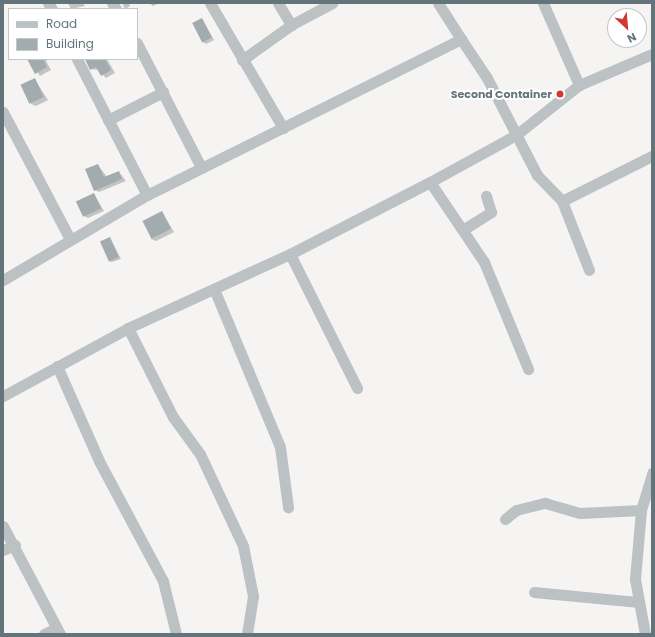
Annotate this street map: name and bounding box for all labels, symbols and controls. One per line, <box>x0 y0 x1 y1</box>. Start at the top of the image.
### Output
legend <box>8 8 138 60</box>
north arrow <box>607 8 647 48</box>
text: Road <box>46 15 77 32</box>
text: N <box>625 29 639 47</box>
text: Building <box>46 35 94 52</box>
place label: Second Container <box>451 87 552 101</box>
marker: Second Container <box>555 89 565 99</box>

